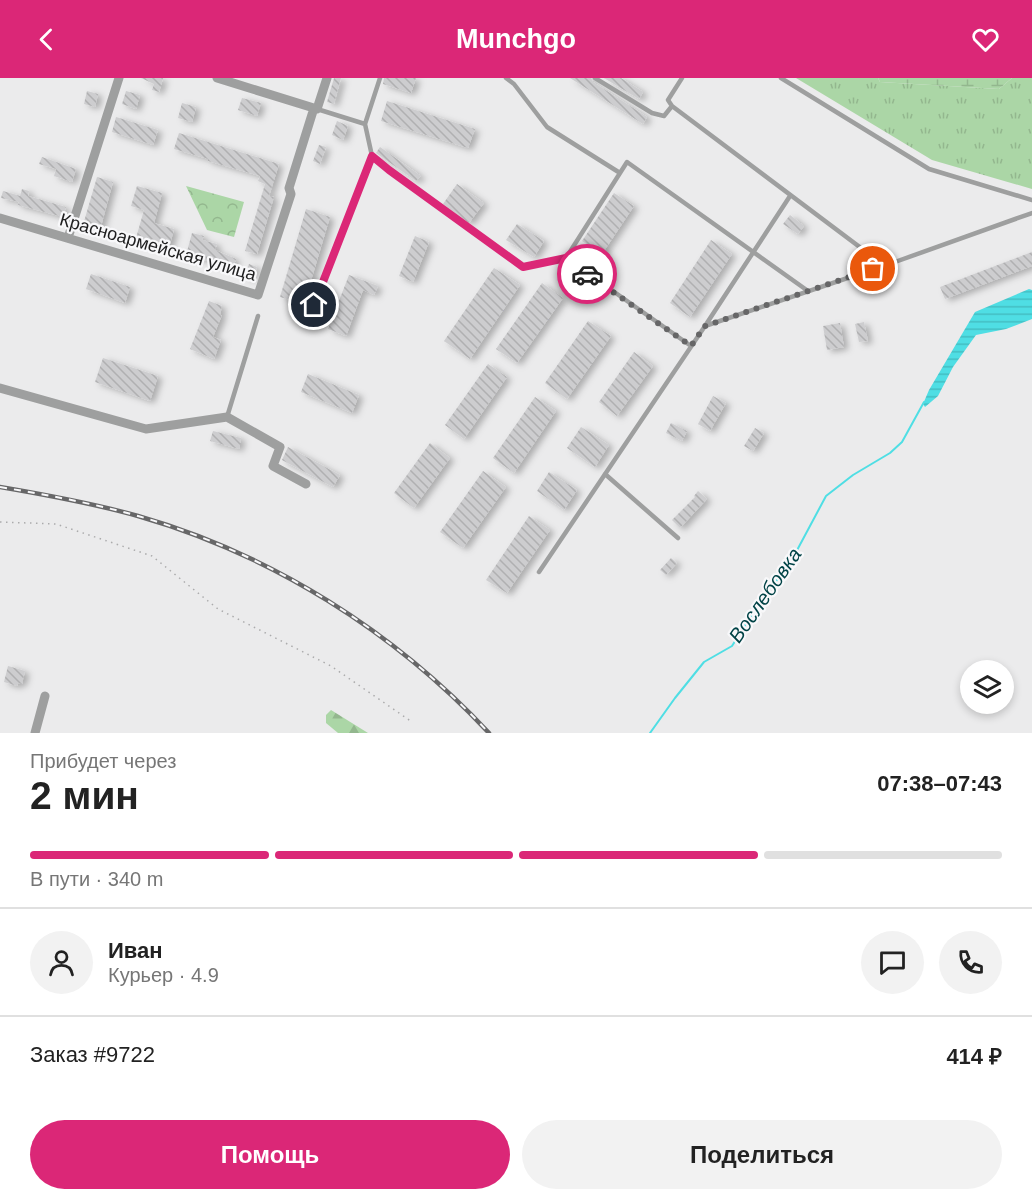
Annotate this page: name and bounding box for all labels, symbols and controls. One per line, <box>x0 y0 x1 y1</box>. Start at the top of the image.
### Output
icon: back <box>30 23 63 56</box>
icon: heart <box>969 23 1002 56</box>
text: Munchgo <box>456 24 576 54</box>
street label: Красноармейская улица <box>57 209 259 285</box>
pin <box>847 243 898 294</box>
courier <box>557 244 617 304</box>
icon: bag <box>856 252 889 285</box>
icon: car <box>571 258 604 291</box>
pin <box>288 279 339 330</box>
icon: home <box>297 288 330 321</box>
water label: Вослебовка <box>724 544 806 646</box>
map controls <box>960 660 1014 714</box>
button: layers <box>960 660 1014 714</box>
text: Прибудет через <box>30 750 176 772</box>
text: 07:38–07:43 <box>877 771 1002 796</box>
text: 2 мин <box>30 774 139 817</box>
text: В пути · 340 m <box>30 868 163 890</box>
button: person <box>30 931 93 994</box>
button: chat <box>861 931 924 994</box>
button: phone <box>939 931 1002 994</box>
text: Иван <box>108 938 163 963</box>
text: Курьер · 4.9 <box>108 964 219 986</box>
text: Заказ #9722 <box>30 1042 155 1067</box>
text: 414 ₽ <box>946 1044 1002 1069</box>
button: Помощь <box>30 1120 510 1189</box>
button: Поделиться <box>522 1120 1002 1189</box>

